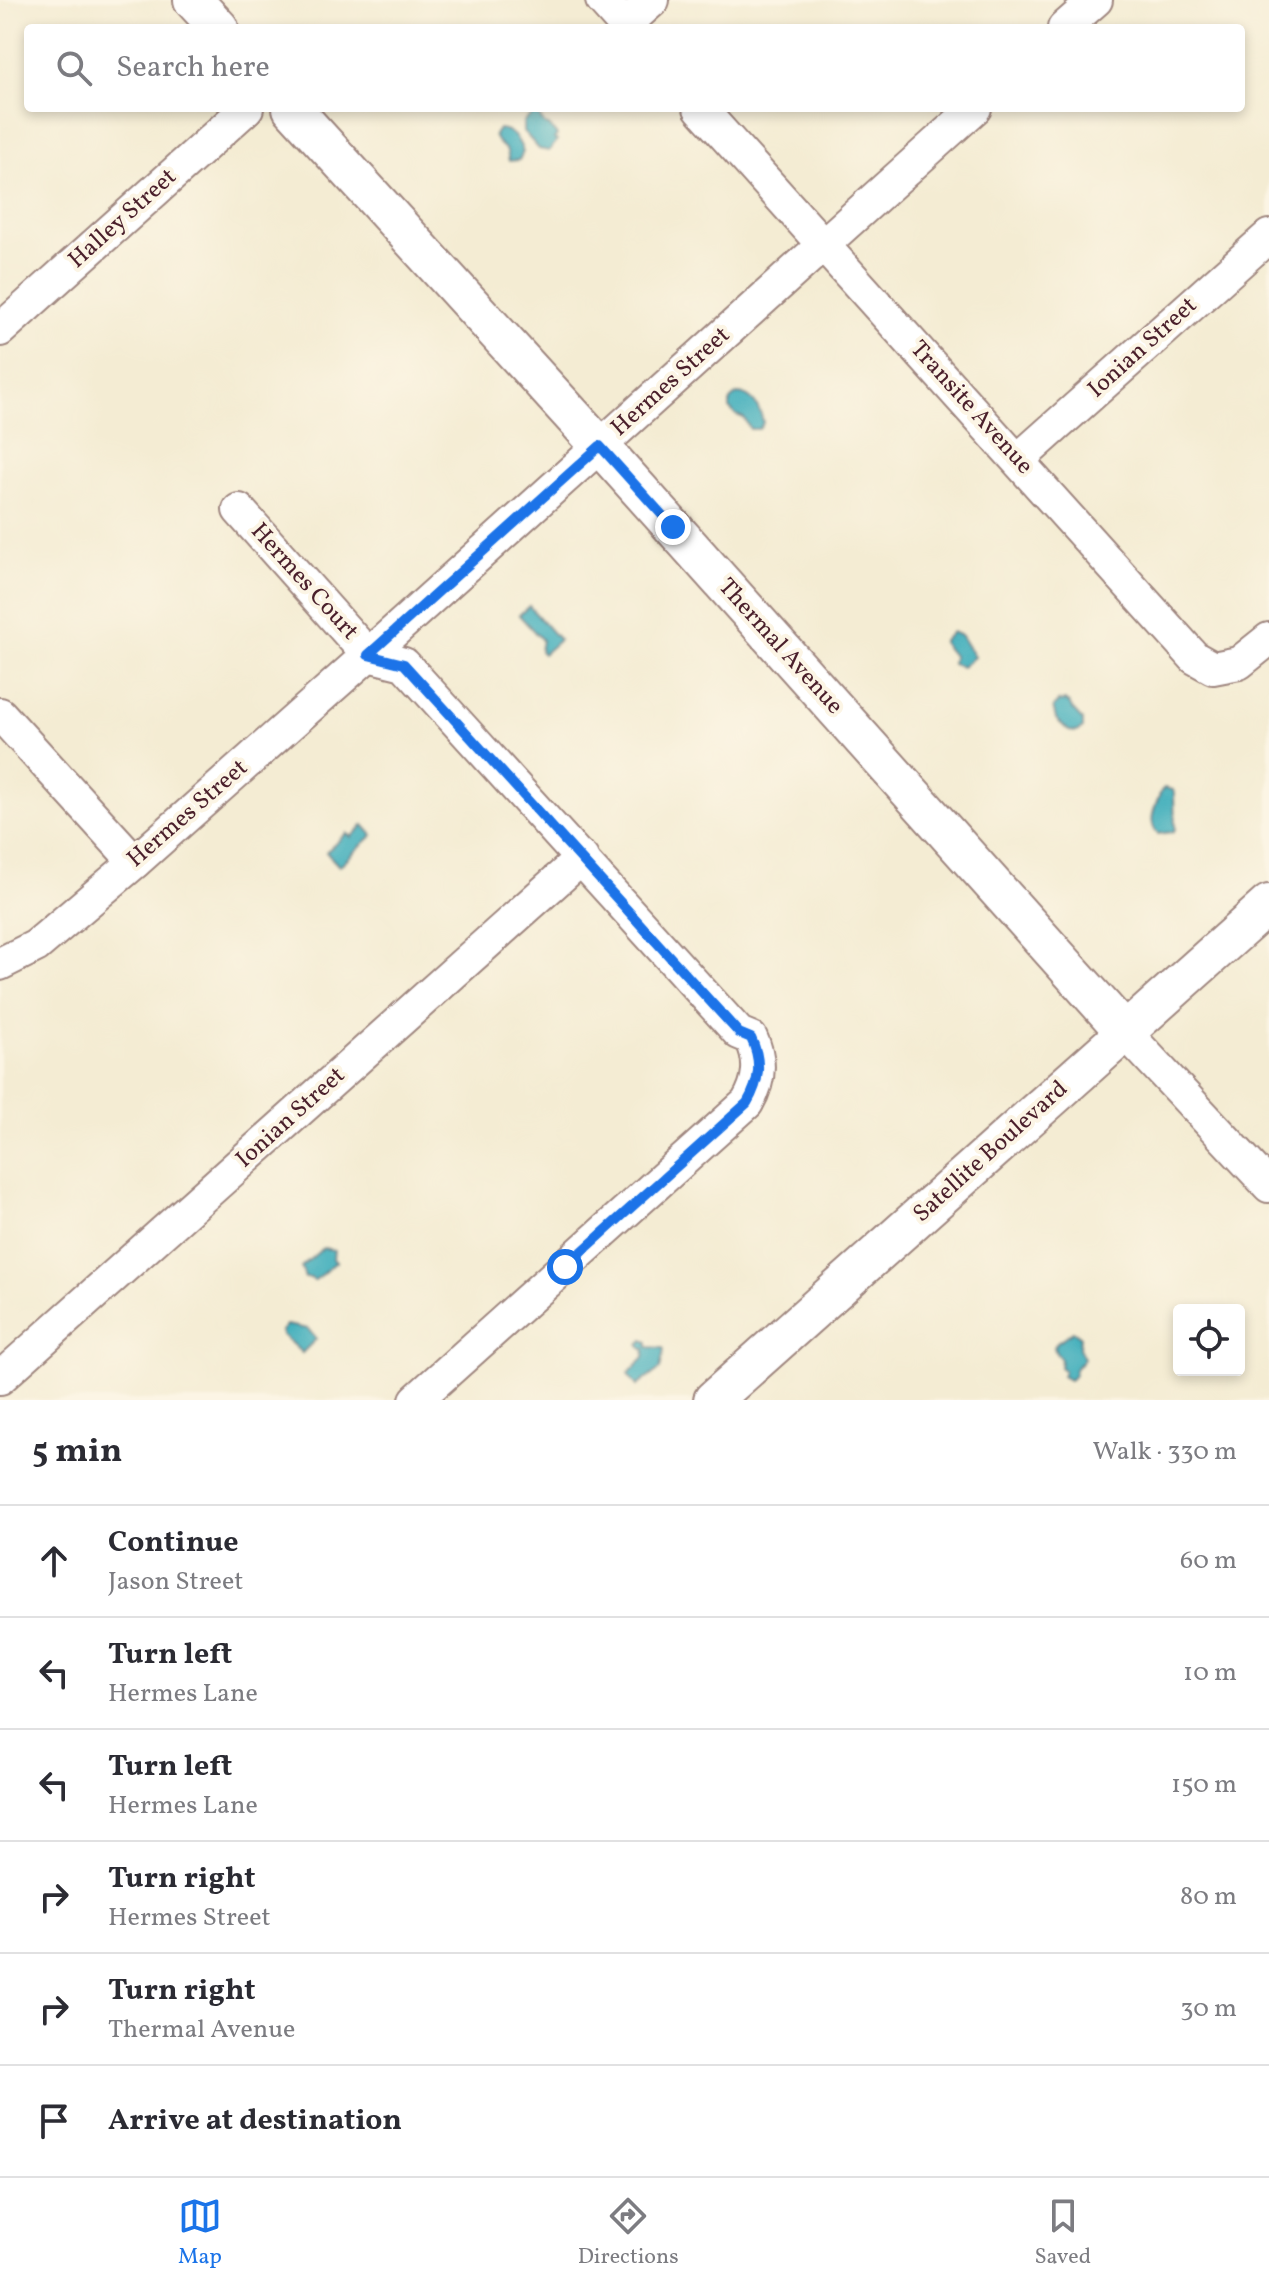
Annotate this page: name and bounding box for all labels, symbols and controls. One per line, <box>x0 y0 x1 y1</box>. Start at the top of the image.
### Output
search box <box>24 24 1245 112</box>
icon: search <box>52 46 96 90</box>
text: Search here <box>116 47 270 89</box>
street label: Halley Street <box>61 161 185 277</box>
street label: Ionian Street <box>1081 290 1205 406</box>
street label: Hermes Street <box>604 319 738 445</box>
street label: Transite Avenue <box>902 334 1040 482</box>
route end <box>655 509 691 545</box>
street label: Hermes Court <box>242 516 366 648</box>
street label: Thermal Avenue <box>709 571 851 723</box>
street label: Hermes Street <box>120 752 256 876</box>
street label: Ionian Street <box>229 1060 353 1176</box>
street label: Satellite Boulevard <box>906 1073 1076 1231</box>
route start <box>547 1249 583 1285</box>
map controls <box>1173 1304 1245 1376</box>
button: locate <box>1173 1304 1245 1376</box>
text: 5 min <box>32 1429 122 1476</box>
text: Walk · 330 m <box>1093 1434 1237 1470</box>
text: Continue <box>108 1522 239 1564</box>
icon: ahead <box>32 1539 76 1583</box>
text: 60 m <box>1180 1543 1237 1579</box>
text: Jason Street <box>108 1564 243 1600</box>
text: Turn left <box>108 1634 232 1676</box>
icon: left <box>32 1651 76 1695</box>
text: 10 m <box>1183 1655 1237 1691</box>
text: Hermes Lane <box>108 1676 258 1712</box>
text: Turn left <box>108 1746 232 1788</box>
icon: left <box>32 1763 76 1807</box>
text: 150 m <box>1171 1767 1237 1803</box>
text: Hermes Lane <box>108 1788 258 1824</box>
text: Turn right <box>108 1858 256 1900</box>
icon: right <box>32 1875 76 1919</box>
text: 80 m <box>1180 1879 1237 1915</box>
text: Hermes Street <box>108 1900 271 1936</box>
text: Turn right <box>108 1970 256 2012</box>
icon: right <box>32 1987 76 2031</box>
text: 30 m <box>1180 1991 1237 2027</box>
text: Thermal Avenue <box>108 2012 295 2048</box>
icon: arrive <box>32 2099 76 2143</box>
text: Arrive at destination <box>108 2100 402 2142</box>
tab: Map <box>178 2194 222 2273</box>
tab: Directions <box>578 2194 679 2273</box>
tab: Saved <box>1034 2194 1091 2273</box>

